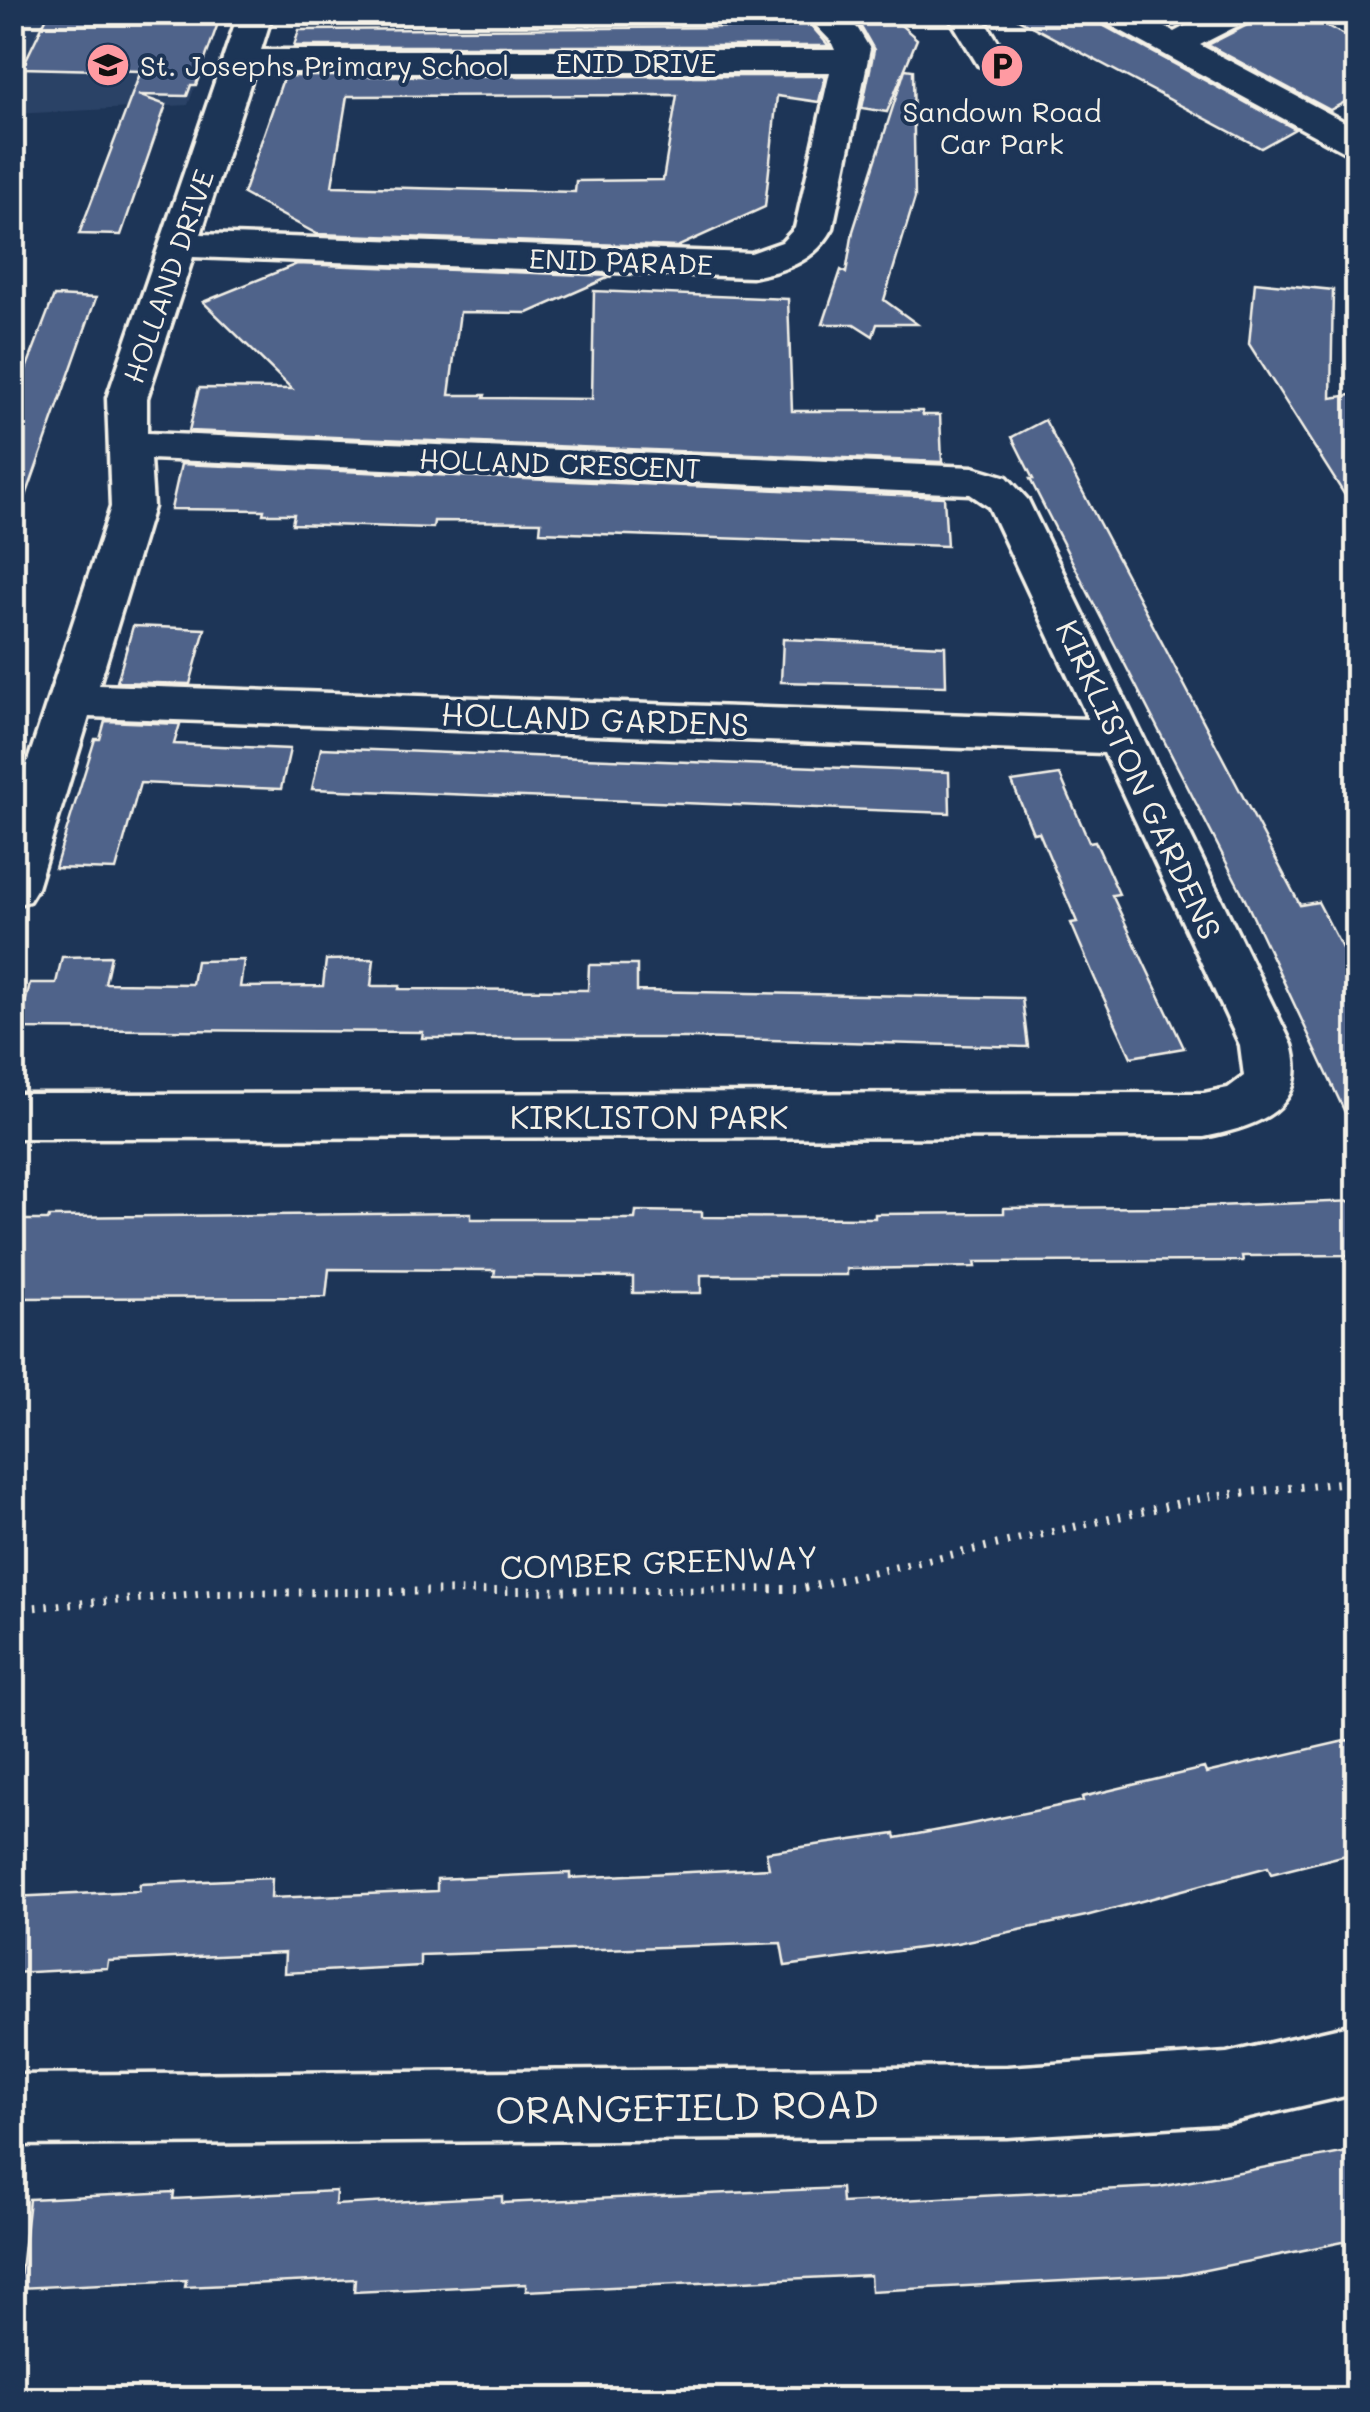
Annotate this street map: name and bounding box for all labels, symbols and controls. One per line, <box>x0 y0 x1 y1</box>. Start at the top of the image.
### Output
school or university icon: St. Josephs Primary School <box>85 42 131 88</box>
parking icon: Sandown Road Car Park <box>979 43 1025 89</box>
street label: ENID DRIVE <box>556 44 716 80</box>
place label: St. Josephs Primary School <box>140 47 509 83</box>
place label: Sandown Road Car Park <box>902 93 1102 161</box>
street label: HOLLAND DRIVE <box>115 165 221 387</box>
street label: ENID PARADE <box>528 240 714 282</box>
street label: HOLLAND CRESCENT <box>419 440 701 486</box>
street label: KIRKLISTON GARDENS <box>1048 613 1232 945</box>
street label: HOLLAND GARDENS <box>440 692 750 744</box>
street label: KIRKLISTON PARK <box>510 1095 788 1137</box>
street label: COMBER GREENWAY <box>499 1534 819 1588</box>
street label: ORANGEFIELD ROAD <box>495 2078 879 2134</box>

